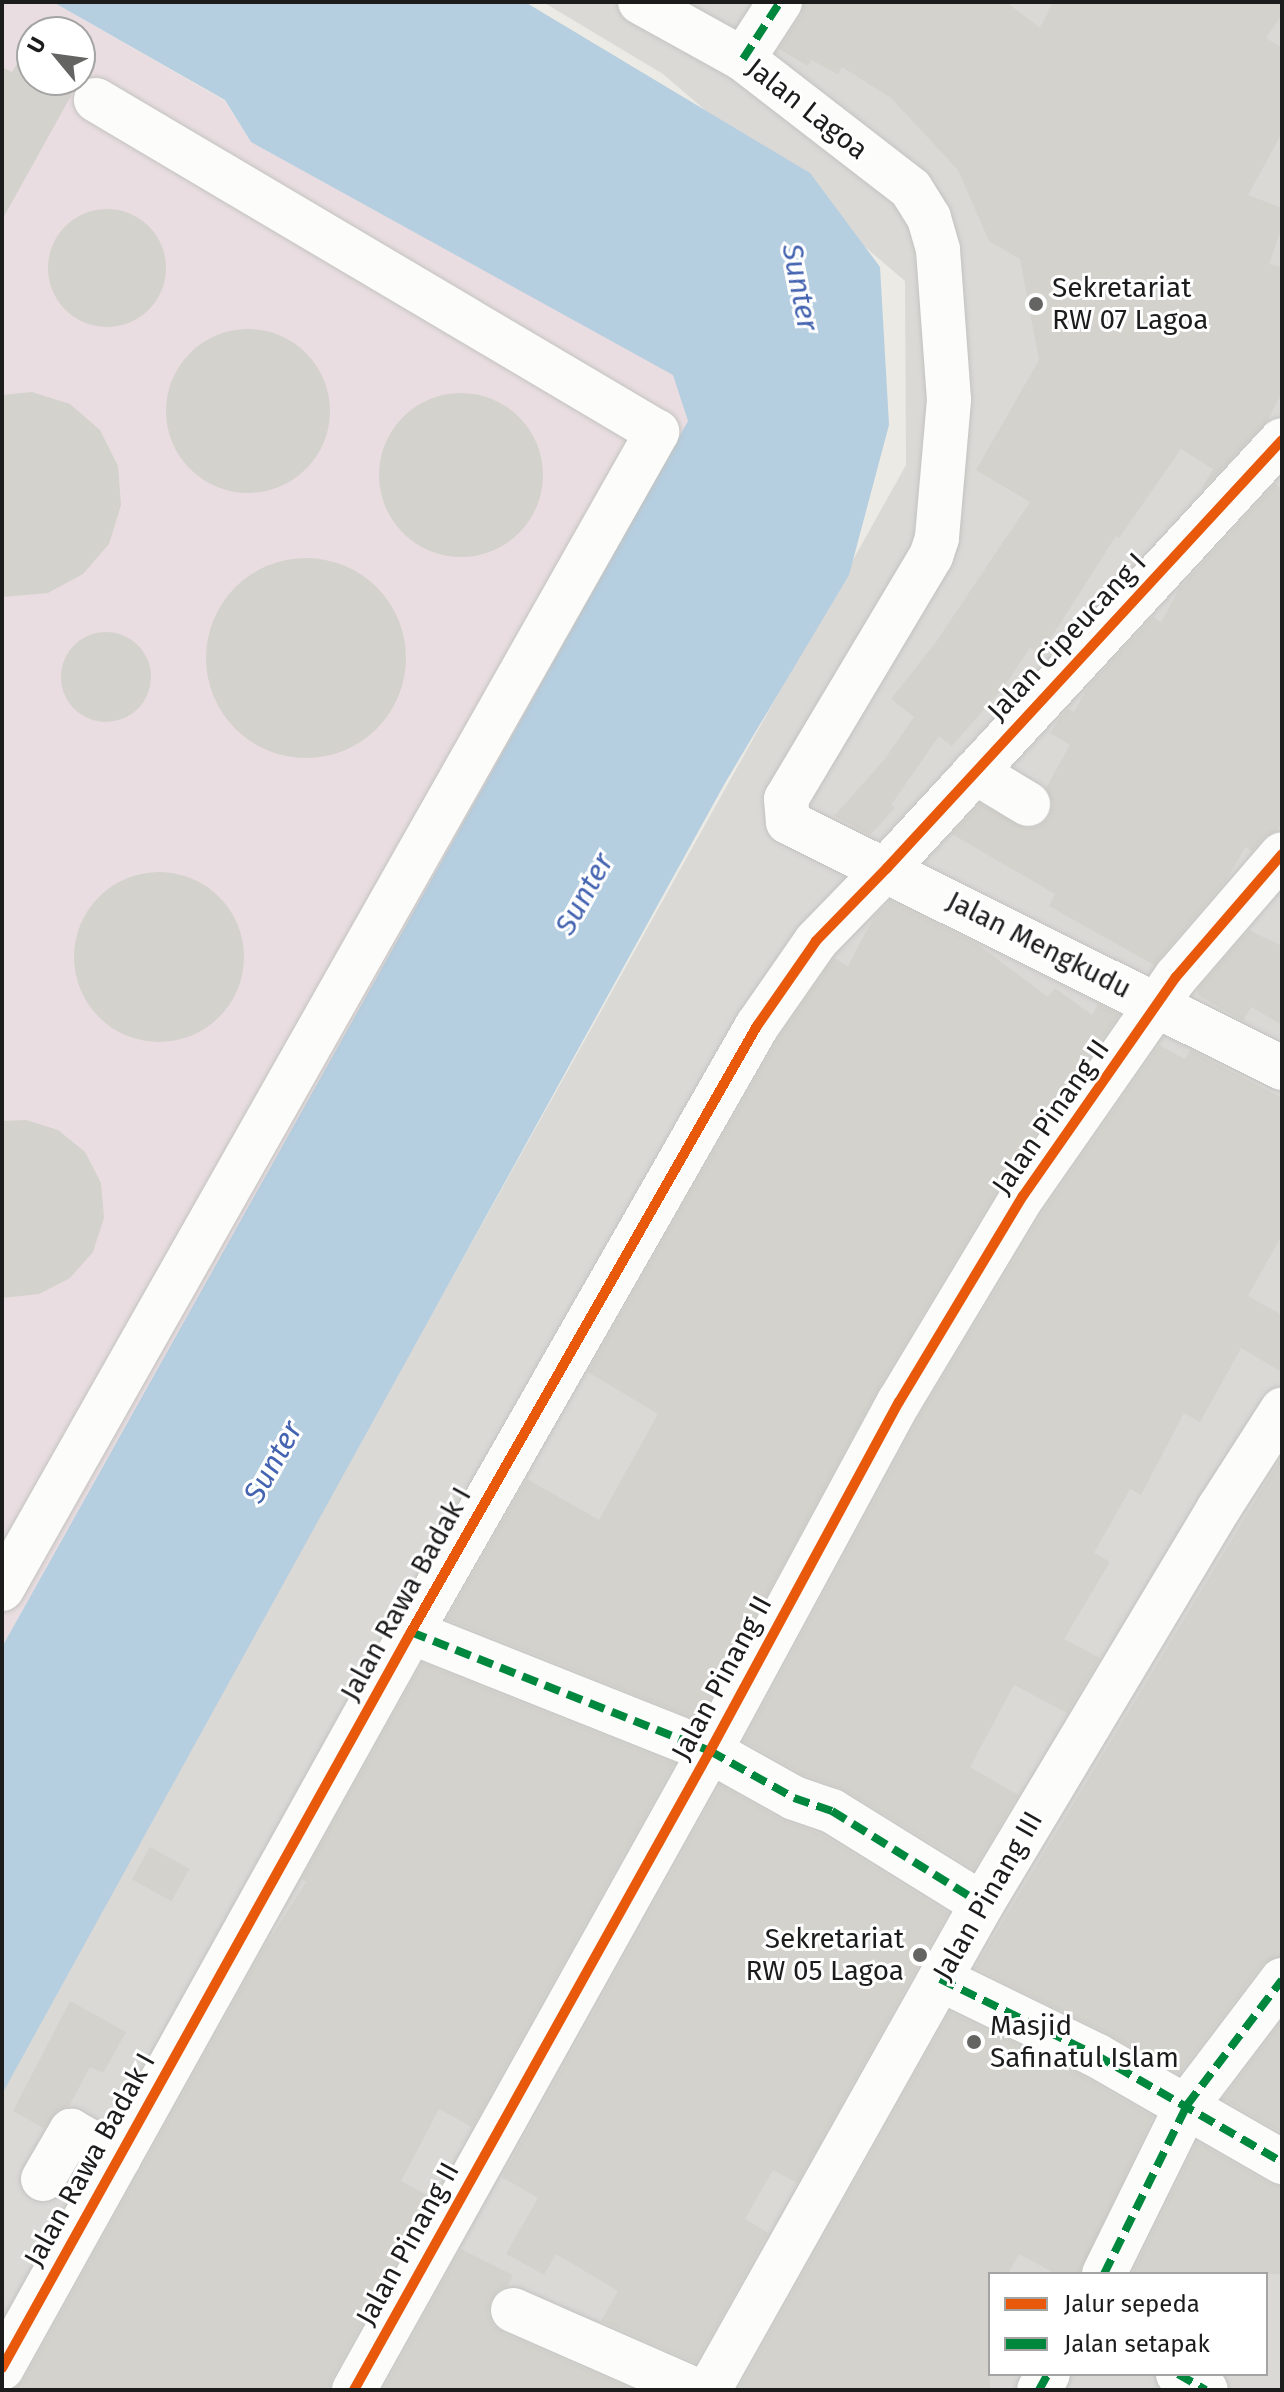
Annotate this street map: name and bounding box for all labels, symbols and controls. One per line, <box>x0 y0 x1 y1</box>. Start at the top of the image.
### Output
north arrow <box>16 16 96 96</box>
text: U <box>21 32 52 58</box>
street label: Jalan Lagoa <box>740 51 874 167</box>
water label: Sunter <box>774 240 826 334</box>
place label: Sekretariat RW 07 Lagoa <box>1052 271 1208 337</box>
marker: Sekretariat RW 07 Lagoa <box>1027 295 1045 313</box>
street label: Jalan Cipeucang I <box>981 546 1153 728</box>
water label: Sunter <box>547 847 621 941</box>
street label: Jalan Mengkudu <box>941 884 1137 1006</box>
street label: Jalan Pinang II <box>985 1033 1117 1201</box>
water label: Sunter <box>236 1415 310 1509</box>
street label: Jalan Rawa Badak I <box>333 1481 479 1707</box>
street label: Jalan Pinang II <box>665 1590 779 1766</box>
street label: Jalan Pinang III <box>926 1806 1050 1986</box>
place label: Sekretariat RW 05 Lagoa <box>745 1922 904 1988</box>
marker: Sekretariat RW 05 Lagoa <box>911 1946 929 1964</box>
place label: Masjid Safinatul Islam <box>990 2009 1179 2075</box>
marker: Masjid Safinatul Islam <box>965 2033 983 2051</box>
street label: Jalan Rawa Badak I <box>17 2047 163 2273</box>
street label: Jalan Pinang II <box>349 2157 467 2331</box>
legend <box>988 2272 1268 2376</box>
text: Jalur sepeda <box>1064 2290 1200 2318</box>
text: Jalan setapak <box>1064 2330 1210 2358</box>

